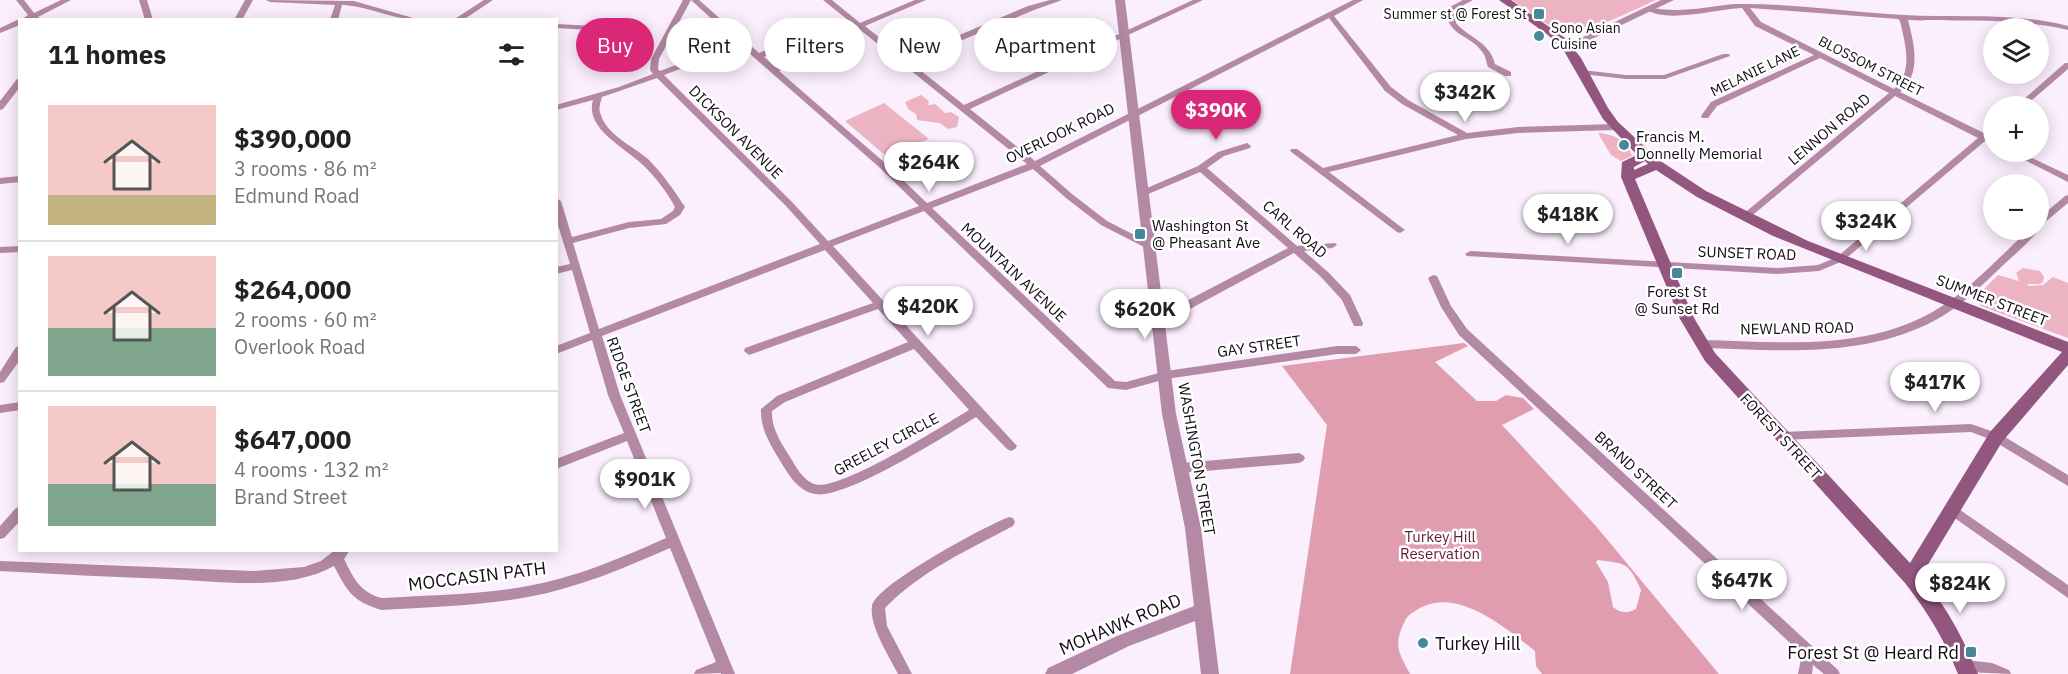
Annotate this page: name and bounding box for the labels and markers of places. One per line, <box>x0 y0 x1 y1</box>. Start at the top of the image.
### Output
place label: Summer st @ Forest St <box>1384 5 1527 23</box>
marker: Summer st @ Forest St <box>1532 7 1546 21</box>
place label: Sono Asian Cuisine <box>1551 19 1621 53</box>
marker: Sono Asian Cuisine <box>1532 29 1546 43</box>
pin: $342K <box>1423 72 1507 123</box>
pin: $390K <box>1174 90 1258 141</box>
place label: Francis M. Donnelly Memorial <box>1636 127 1762 163</box>
marker: Francis M. Donnelly Memorial <box>1617 138 1631 152</box>
pin: $264K <box>887 142 971 193</box>
pin: $418K <box>1526 194 1610 245</box>
pin: $324K <box>1824 201 1908 252</box>
place label: Washington St @ Pheasant Ave <box>1152 216 1260 252</box>
marker: Washington St @ Pheasant Ave <box>1133 227 1147 241</box>
marker: Forest St @ Sunset Rd <box>1670 266 1684 280</box>
place label: Forest St @ Sunset Rd <box>1634 282 1720 318</box>
pin: $420K <box>886 286 970 337</box>
pin: $620K <box>1103 289 1187 340</box>
pin: $417K <box>1893 362 1977 413</box>
pin: $901K <box>603 459 687 510</box>
pin: $647K <box>1700 560 1784 611</box>
pin: $824K <box>1918 563 2002 614</box>
place label: Turkey Hill <box>1435 632 1520 655</box>
marker: Turkey Hill <box>1416 636 1430 650</box>
place label: Forest St @ Heard Rd <box>1787 641 1959 664</box>
marker: Forest St @ Heard Rd <box>1964 645 1978 659</box>

